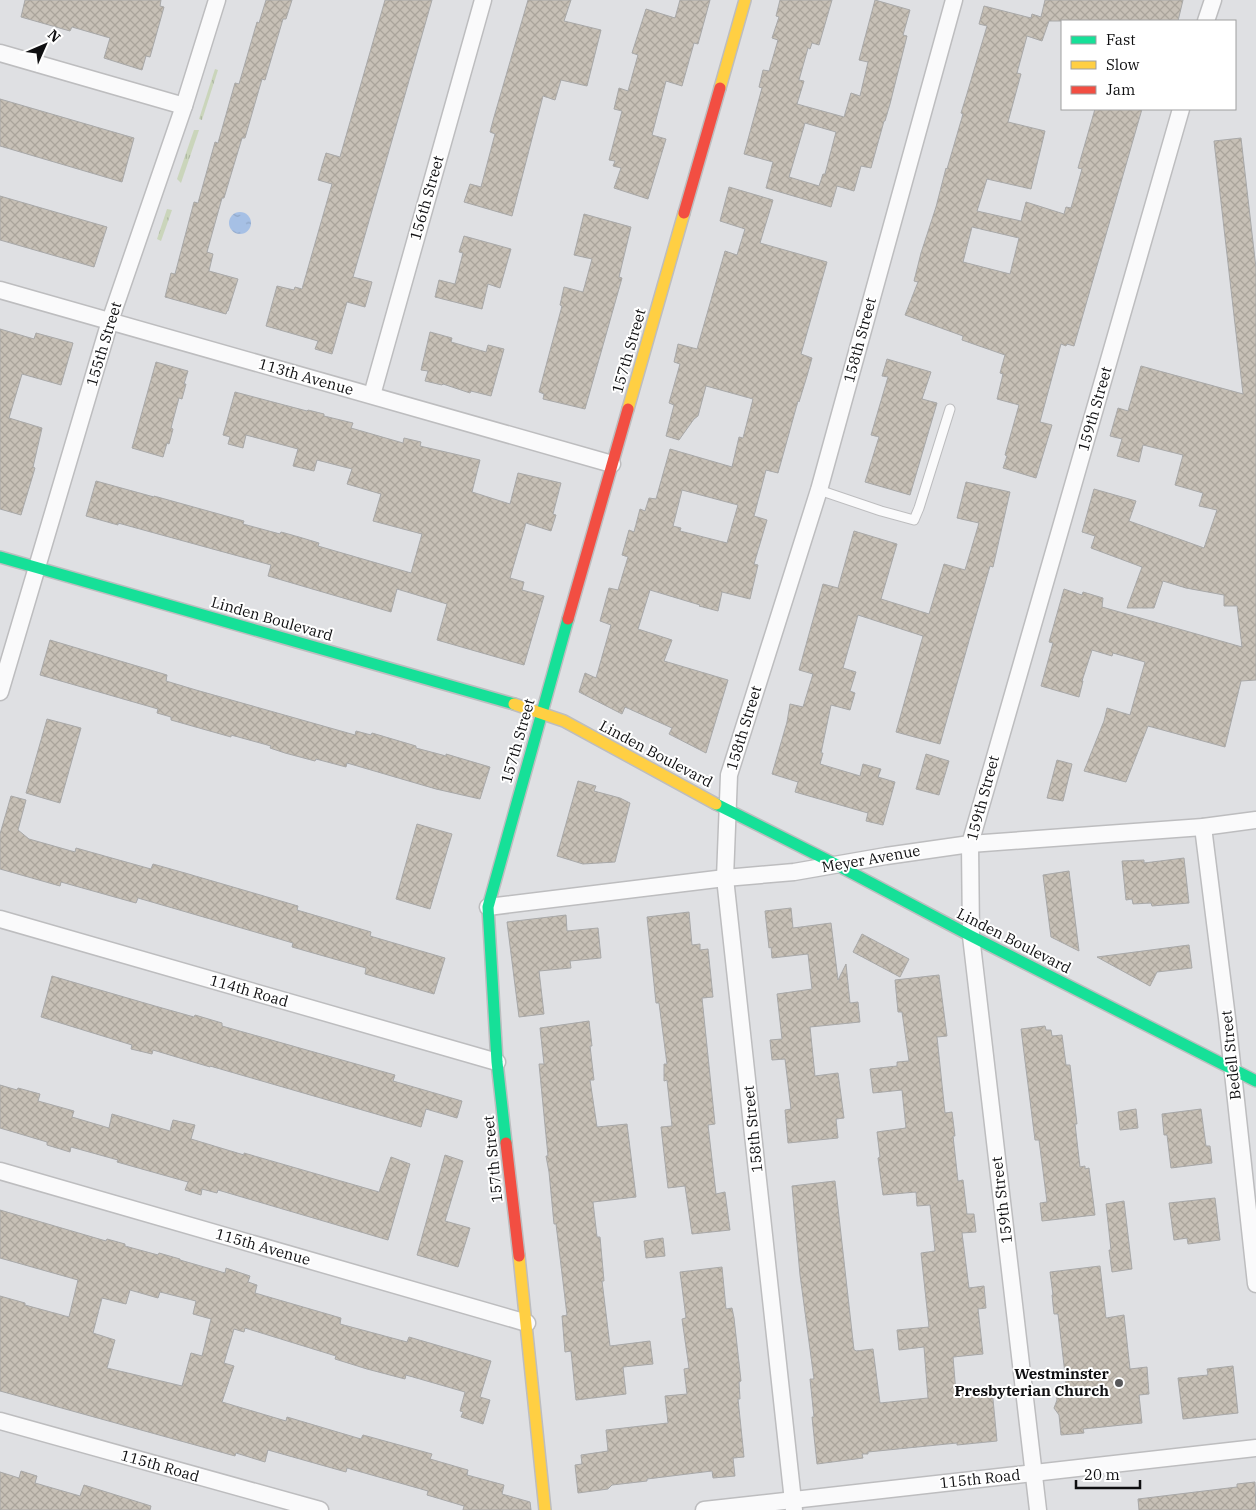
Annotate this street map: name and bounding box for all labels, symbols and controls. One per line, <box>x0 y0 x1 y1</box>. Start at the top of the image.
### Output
north arrow <box>20 20 70 70</box>
legend <box>1061 20 1236 110</box>
text: N <box>44 26 64 46</box>
text: Fast <box>1106 30 1136 49</box>
text: Slow <box>1106 55 1140 74</box>
text: Jam <box>1106 80 1135 99</box>
street label: 156th Street <box>405 153 448 242</box>
street label: 158th Street <box>839 295 880 384</box>
street label: 155th Street <box>82 299 125 388</box>
street label: 157th Street <box>607 306 650 395</box>
street label: 113th Avenue <box>256 354 356 399</box>
street label: 159th Street <box>1073 364 1116 453</box>
street label: Linden Boulevard <box>209 592 335 645</box>
street label: 158th Street <box>722 683 765 772</box>
street label: 157th Street <box>496 696 539 785</box>
street label: Linden Boulevard <box>596 716 716 791</box>
street label: 159th Street <box>962 753 1003 842</box>
street label: Meyer Avenue <box>820 840 922 877</box>
street label: Linden Boulevard <box>954 904 1074 978</box>
street label: 114th Road <box>208 970 291 1011</box>
street label: Bedell Street <box>1216 1009 1245 1101</box>
street label: 158th Street <box>738 1085 767 1173</box>
street label: 157th Street <box>478 1115 507 1203</box>
street label: 159th Street <box>987 1156 1016 1245</box>
street label: 115th Avenue <box>213 1224 313 1269</box>
place label: Westminster Presbyterian Church <box>955 1364 1110 1400</box>
marker: Westminster Presbyterian Church <box>1113 1377 1125 1389</box>
street label: 115th Road <box>119 1445 202 1486</box>
scale bar <box>1076 1458 1140 1490</box>
street label: 115th Road <box>939 1465 1021 1492</box>
text: 20 m <box>1084 1465 1120 1484</box>

